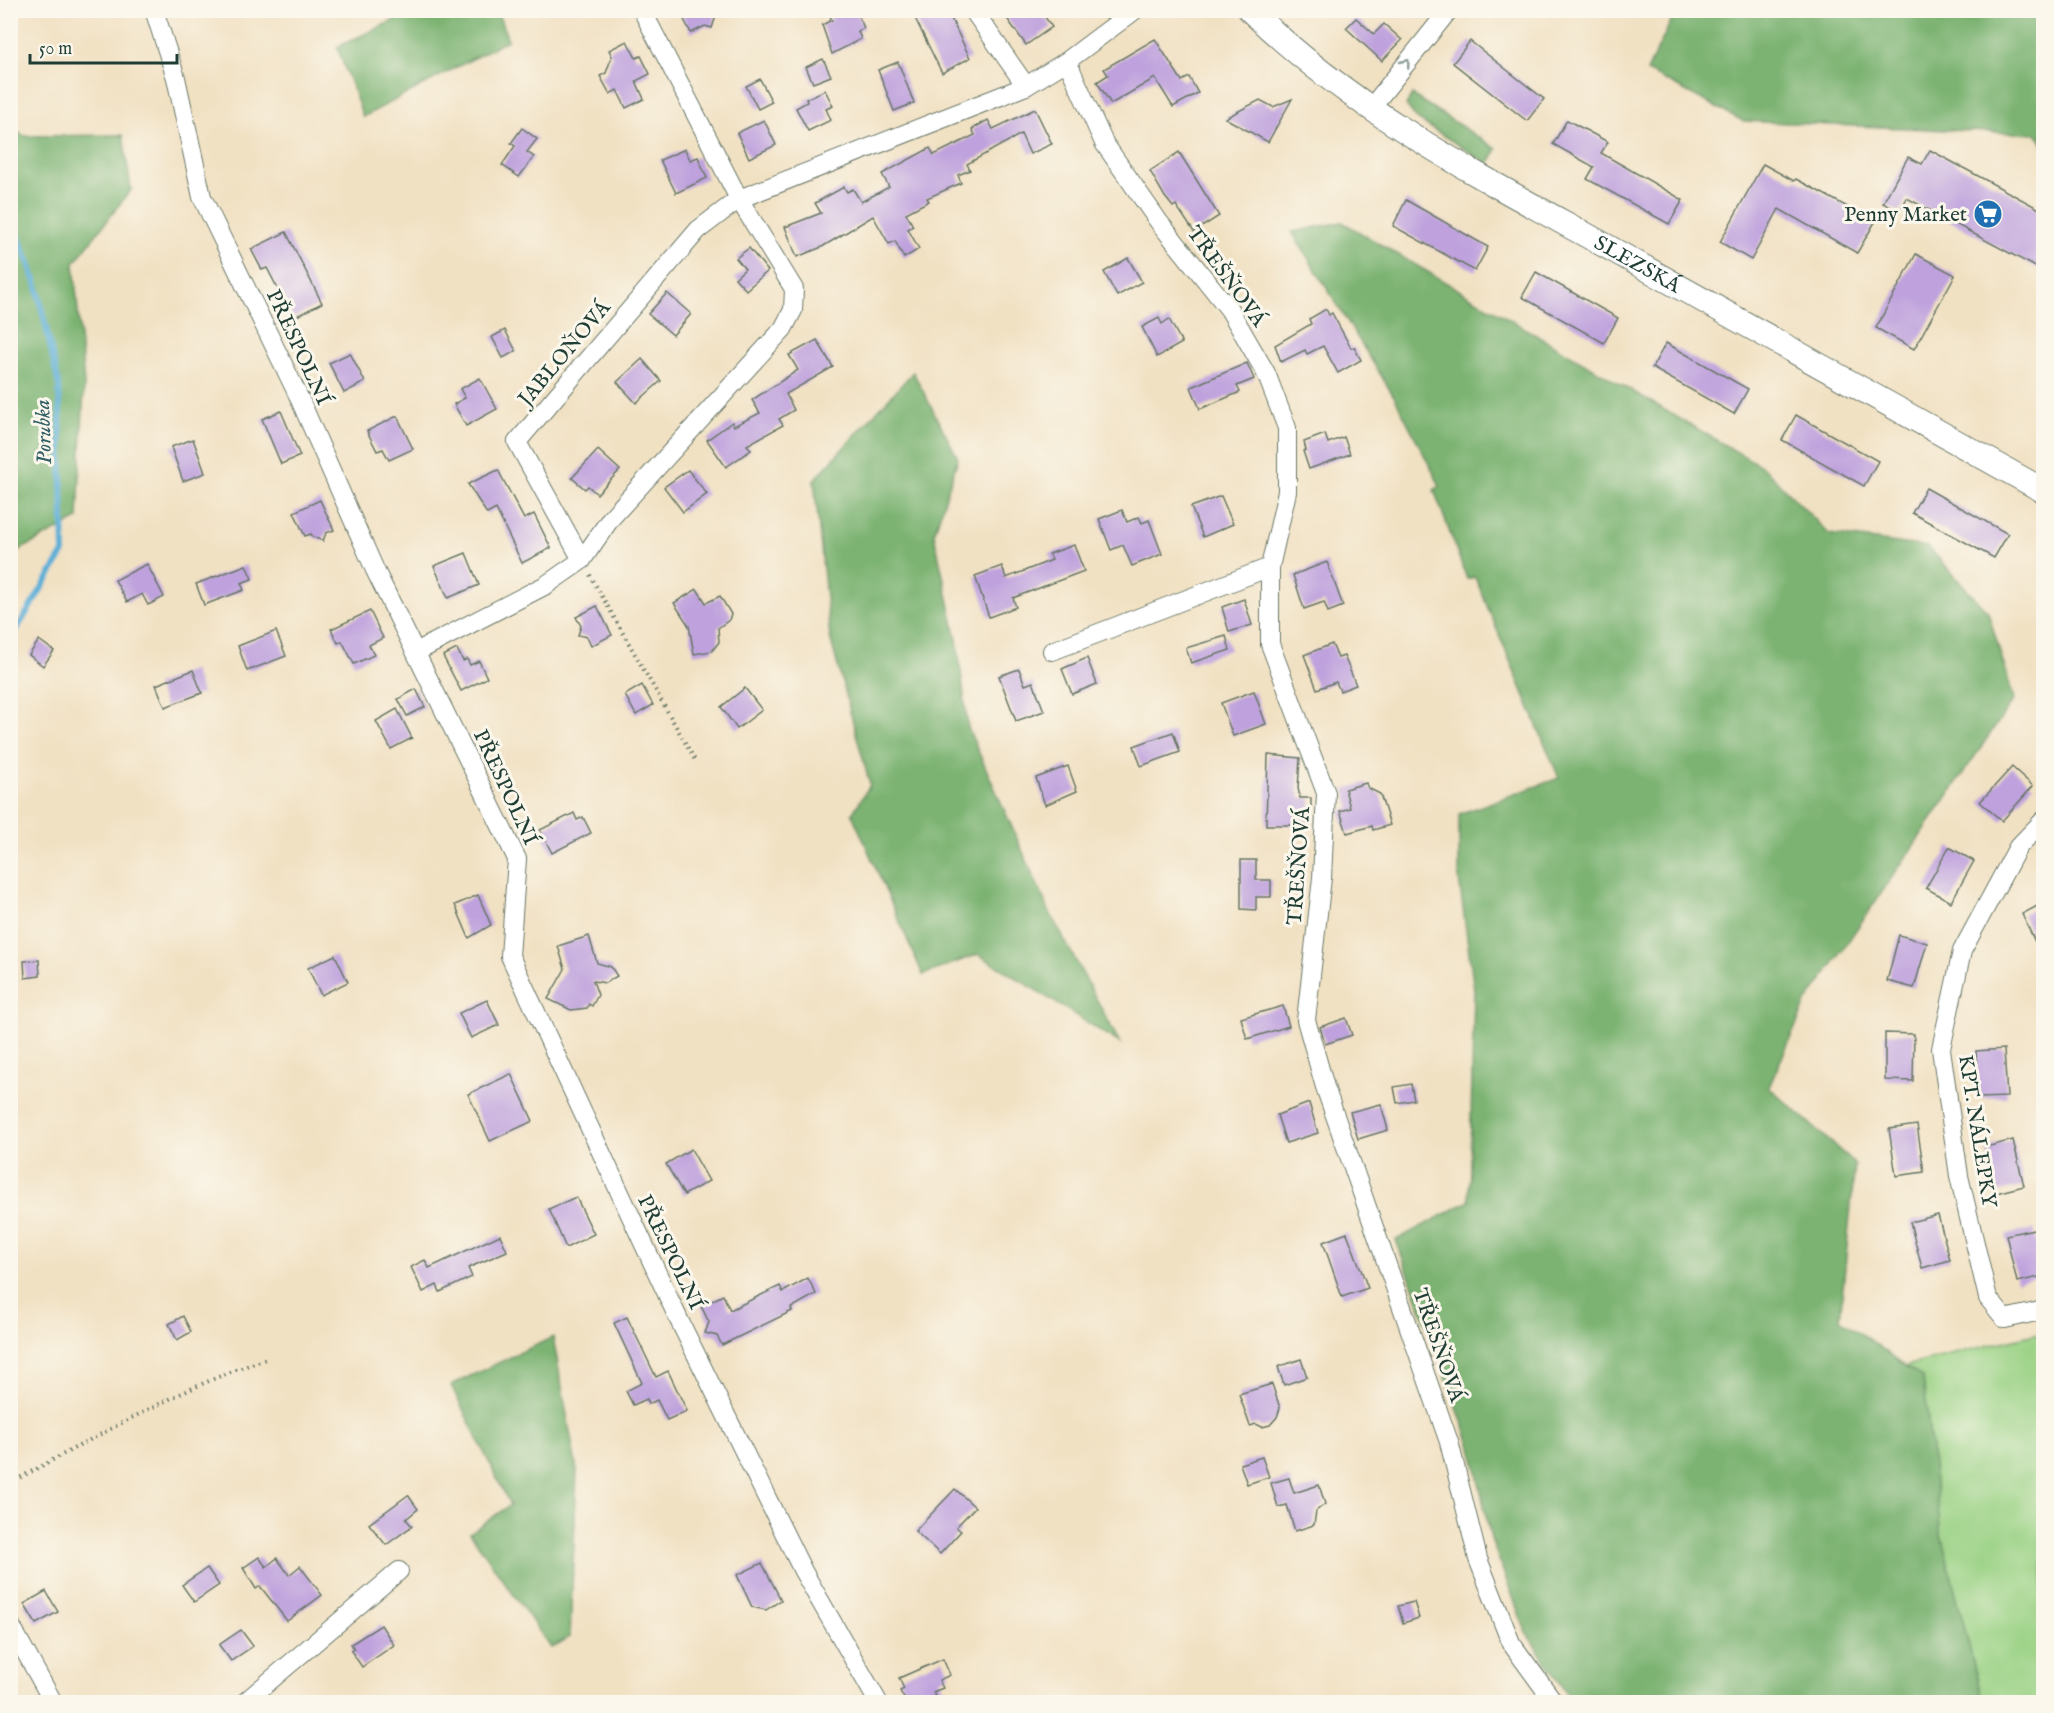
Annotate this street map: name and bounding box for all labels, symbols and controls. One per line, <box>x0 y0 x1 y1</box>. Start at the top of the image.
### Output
scale bar <box>30 27 177 65</box>
text: 50 m <box>39 38 72 61</box>
one-way arrow <box>1398 59 1409 70</box>
supermarket icon: Penny Market <box>1972 198 2004 230</box>
place label: Penny Market <box>1844 202 1967 229</box>
street label: TŘEŠŇOVÁ <box>1180 220 1273 333</box>
street label: SLEZSKÁ <box>1589 230 1686 300</box>
street label: PŘESPOLNÍ <box>259 285 338 411</box>
street label: JABLOŇOVÁ <box>511 294 618 414</box>
water label: Porubka <box>29 399 59 465</box>
street label: PŘESPOLNÍ <box>466 725 545 851</box>
street label: TŘEŠŇOVÁ <box>1281 805 1317 926</box>
street label: KPT. NÁLEPKY <box>1951 1053 2003 1211</box>
street label: PŘESPOLNÍ <box>630 1190 710 1315</box>
street label: TŘEŠŇOVÁ <box>1406 1285 1471 1407</box>

